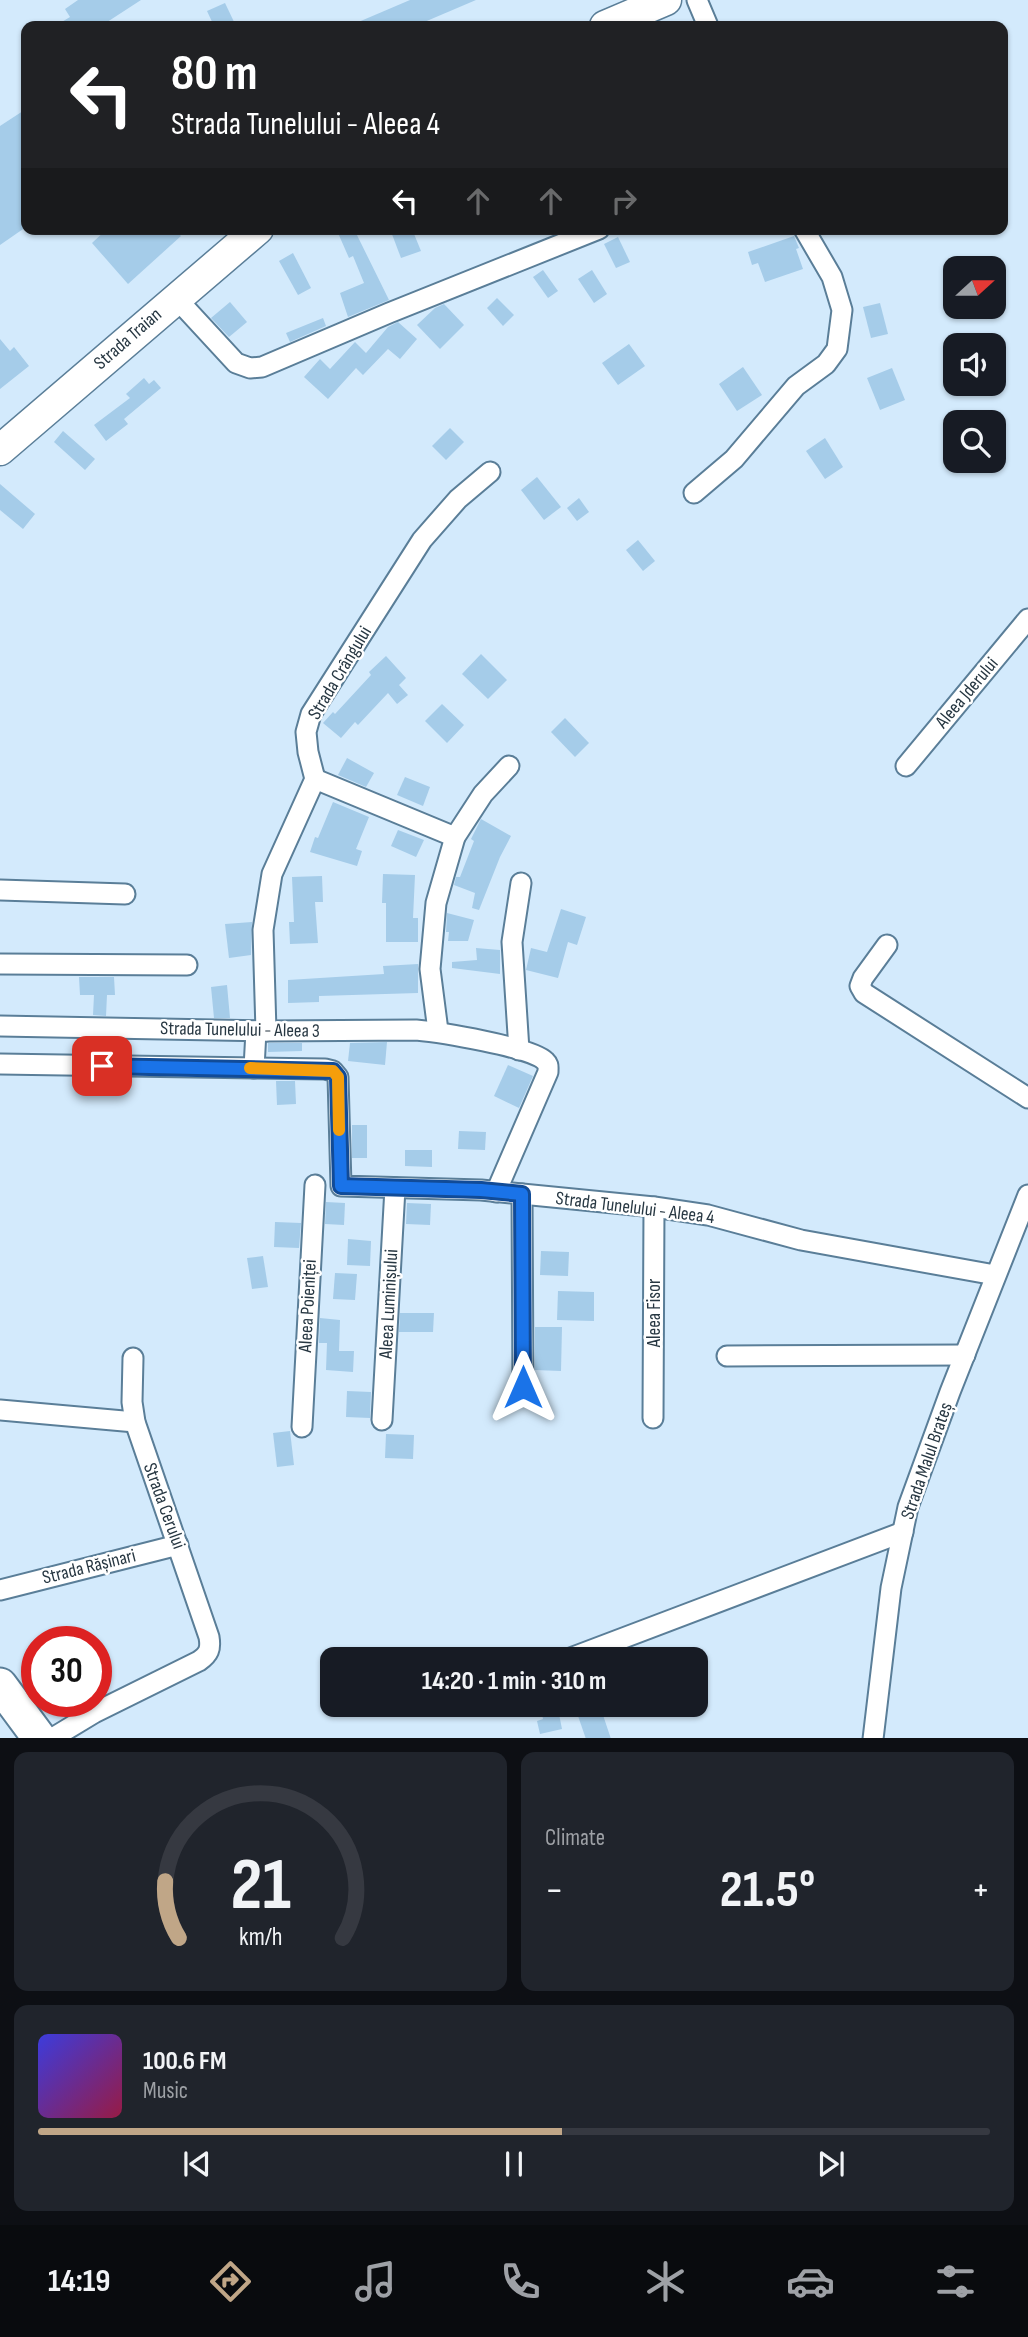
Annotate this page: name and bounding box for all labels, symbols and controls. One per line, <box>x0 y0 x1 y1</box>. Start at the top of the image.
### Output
text: 80 m <box>171 45 258 104</box>
icon: left <box>56 49 147 140</box>
text: Strada Tunelului - Aleea 4 <box>171 105 440 144</box>
icon: left <box>386 182 424 220</box>
icon: ahead <box>459 182 497 220</box>
icon: ahead <box>532 182 570 220</box>
icon: right <box>605 182 643 220</box>
north arrow <box>943 256 1006 318</box>
map controls <box>943 256 1006 473</box>
street label: Strada Traian <box>89 303 167 375</box>
button: sound <box>943 333 1006 396</box>
button: search <box>943 410 1006 473</box>
street label: Strada Crângului <box>303 622 377 724</box>
street label: Aleea Jderului <box>930 653 1003 734</box>
street label: Strada Tunelului - Aleea 3 <box>160 1017 320 1043</box>
pin <box>72 1036 132 1096</box>
icon: arrive <box>83 1047 121 1085</box>
street label: Strada Tunelului - Aleea 4 <box>554 1187 716 1229</box>
street label: Aleea Luminișului <box>375 1249 403 1360</box>
street label: Aleea Poieniței <box>294 1259 322 1354</box>
street label: Aleea Fisor <box>643 1278 666 1348</box>
position arrow <box>486 1350 560 1424</box>
street label: Strada Malul Brateș <box>896 1399 958 1523</box>
street label: Strada Cerului <box>138 1460 190 1552</box>
street label: Strada Rășinari <box>40 1544 138 1590</box>
speed limit sign: 30 <box>21 1626 112 1717</box>
text: 14:20 · 1 min · 310 m <box>422 1666 606 1697</box>
text: Climate <box>545 1824 605 1852</box>
text: 21 <box>230 1842 291 1930</box>
text: 21.5° <box>720 1859 815 1922</box>
text: − <box>545 1868 564 1913</box>
text: + <box>971 1868 990 1913</box>
text: km/h <box>239 1921 282 1952</box>
text: 100.6 FM <box>143 2046 226 2077</box>
text: Music <box>143 2077 188 2105</box>
icon: previous <box>178 2145 216 2183</box>
icon: pause <box>495 2145 533 2183</box>
icon: next <box>812 2145 850 2183</box>
icon: directions <box>206 2257 255 2306</box>
icon: music <box>351 2257 400 2306</box>
icon: phone <box>496 2257 545 2306</box>
icon: climate <box>641 2257 690 2306</box>
icon: car <box>786 2257 835 2306</box>
icon: filters <box>931 2257 980 2306</box>
text: 14:19 <box>48 2262 111 2301</box>

